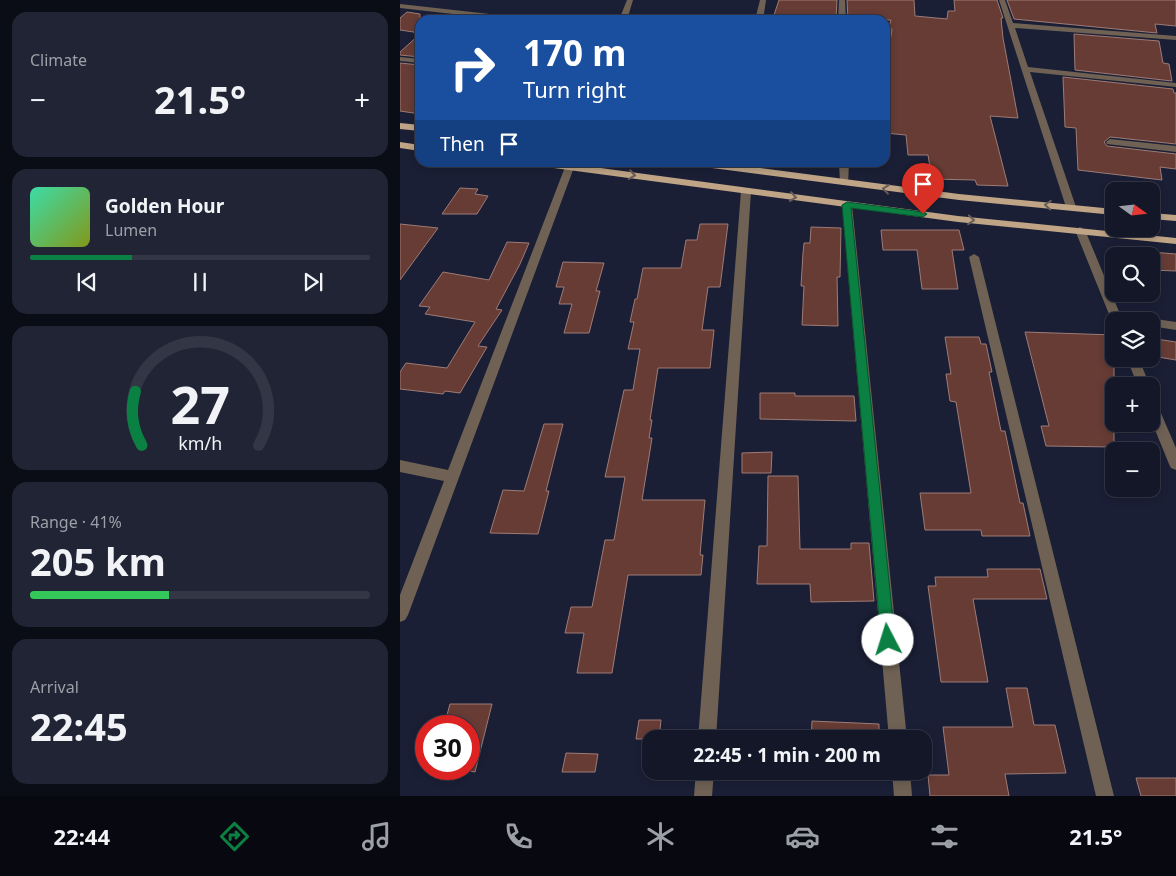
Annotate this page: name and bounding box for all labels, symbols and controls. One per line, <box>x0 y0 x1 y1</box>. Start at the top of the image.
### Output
text: 170 m <box>523 29 626 76</box>
icon: right <box>440 35 505 100</box>
text: Climate <box>30 49 87 71</box>
text: 21.5° <box>154 73 246 125</box>
text: Turn right <box>523 74 626 104</box>
text: − <box>30 80 46 118</box>
text: + <box>354 80 370 118</box>
icon: arrive <box>495 130 523 158</box>
text: Then <box>440 131 485 157</box>
pin <box>902 163 944 214</box>
one-way arrow <box>627 170 636 180</box>
icon: arrive <box>909 170 937 198</box>
north arrow <box>1105 182 1160 238</box>
map controls <box>1105 182 1160 497</box>
one-way arrow <box>882 184 890 194</box>
one-way arrow <box>788 192 797 202</box>
text: Golden Hour <box>105 193 224 219</box>
one-way arrow <box>1044 200 1052 211</box>
one-way arrow <box>968 214 976 225</box>
text: Lumen <box>105 219 157 241</box>
button: search <box>1105 247 1160 302</box>
icon: previous <box>73 268 101 296</box>
icon: pause <box>186 268 214 296</box>
icon: next <box>299 268 327 296</box>
button: layers <box>1105 312 1160 367</box>
text: 27 <box>170 368 230 439</box>
button: + <box>1105 377 1160 432</box>
text: km/h <box>178 431 222 455</box>
button: − <box>1105 442 1160 497</box>
text: Range · 41% <box>30 511 122 533</box>
text: 205 km <box>30 535 166 587</box>
position arrow <box>861 613 913 665</box>
text: Arrival <box>30 676 79 698</box>
text: 22:45 <box>30 700 128 752</box>
speed limit sign: 30 <box>415 715 480 780</box>
text: 22:45 · 1 min · 200 m <box>693 742 881 768</box>
icon: directions <box>217 819 252 854</box>
icon: music <box>359 819 394 854</box>
icon: phone <box>501 819 536 854</box>
icon: climate <box>643 819 678 854</box>
icon: car <box>785 819 820 854</box>
icon: filters <box>927 819 962 854</box>
text: 22:44 <box>54 821 110 851</box>
text: 21.5° <box>1069 821 1122 851</box>

